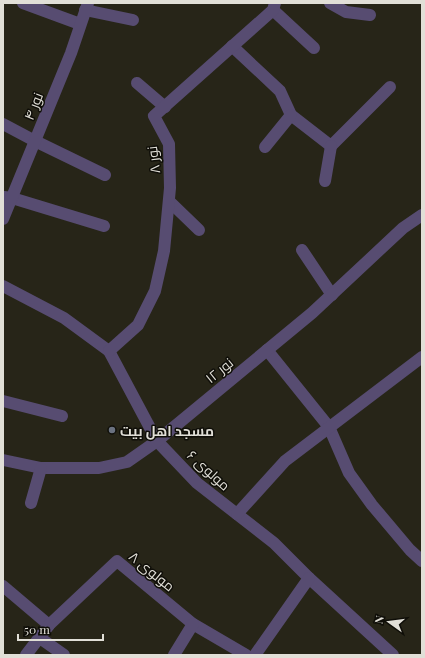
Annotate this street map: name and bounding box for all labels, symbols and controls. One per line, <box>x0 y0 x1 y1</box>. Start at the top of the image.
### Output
street label: نور ۴ <box>19 89 47 123</box>
street label: نور ۸ <box>142 145 164 175</box>
street label: نور ۱۲ <box>201 353 237 387</box>
place label: مسجد اهل بیت <box>120 421 214 440</box>
marker: مسجد اهل بیت <box>107 425 117 435</box>
street label: مولوی ۶ <box>183 446 235 494</box>
street label: مولوی ۸ <box>125 547 179 595</box>
north arrow <box>369 602 409 642</box>
text: N <box>371 614 387 625</box>
scale bar <box>18 616 103 642</box>
text: 50 m <box>24 621 50 637</box>

